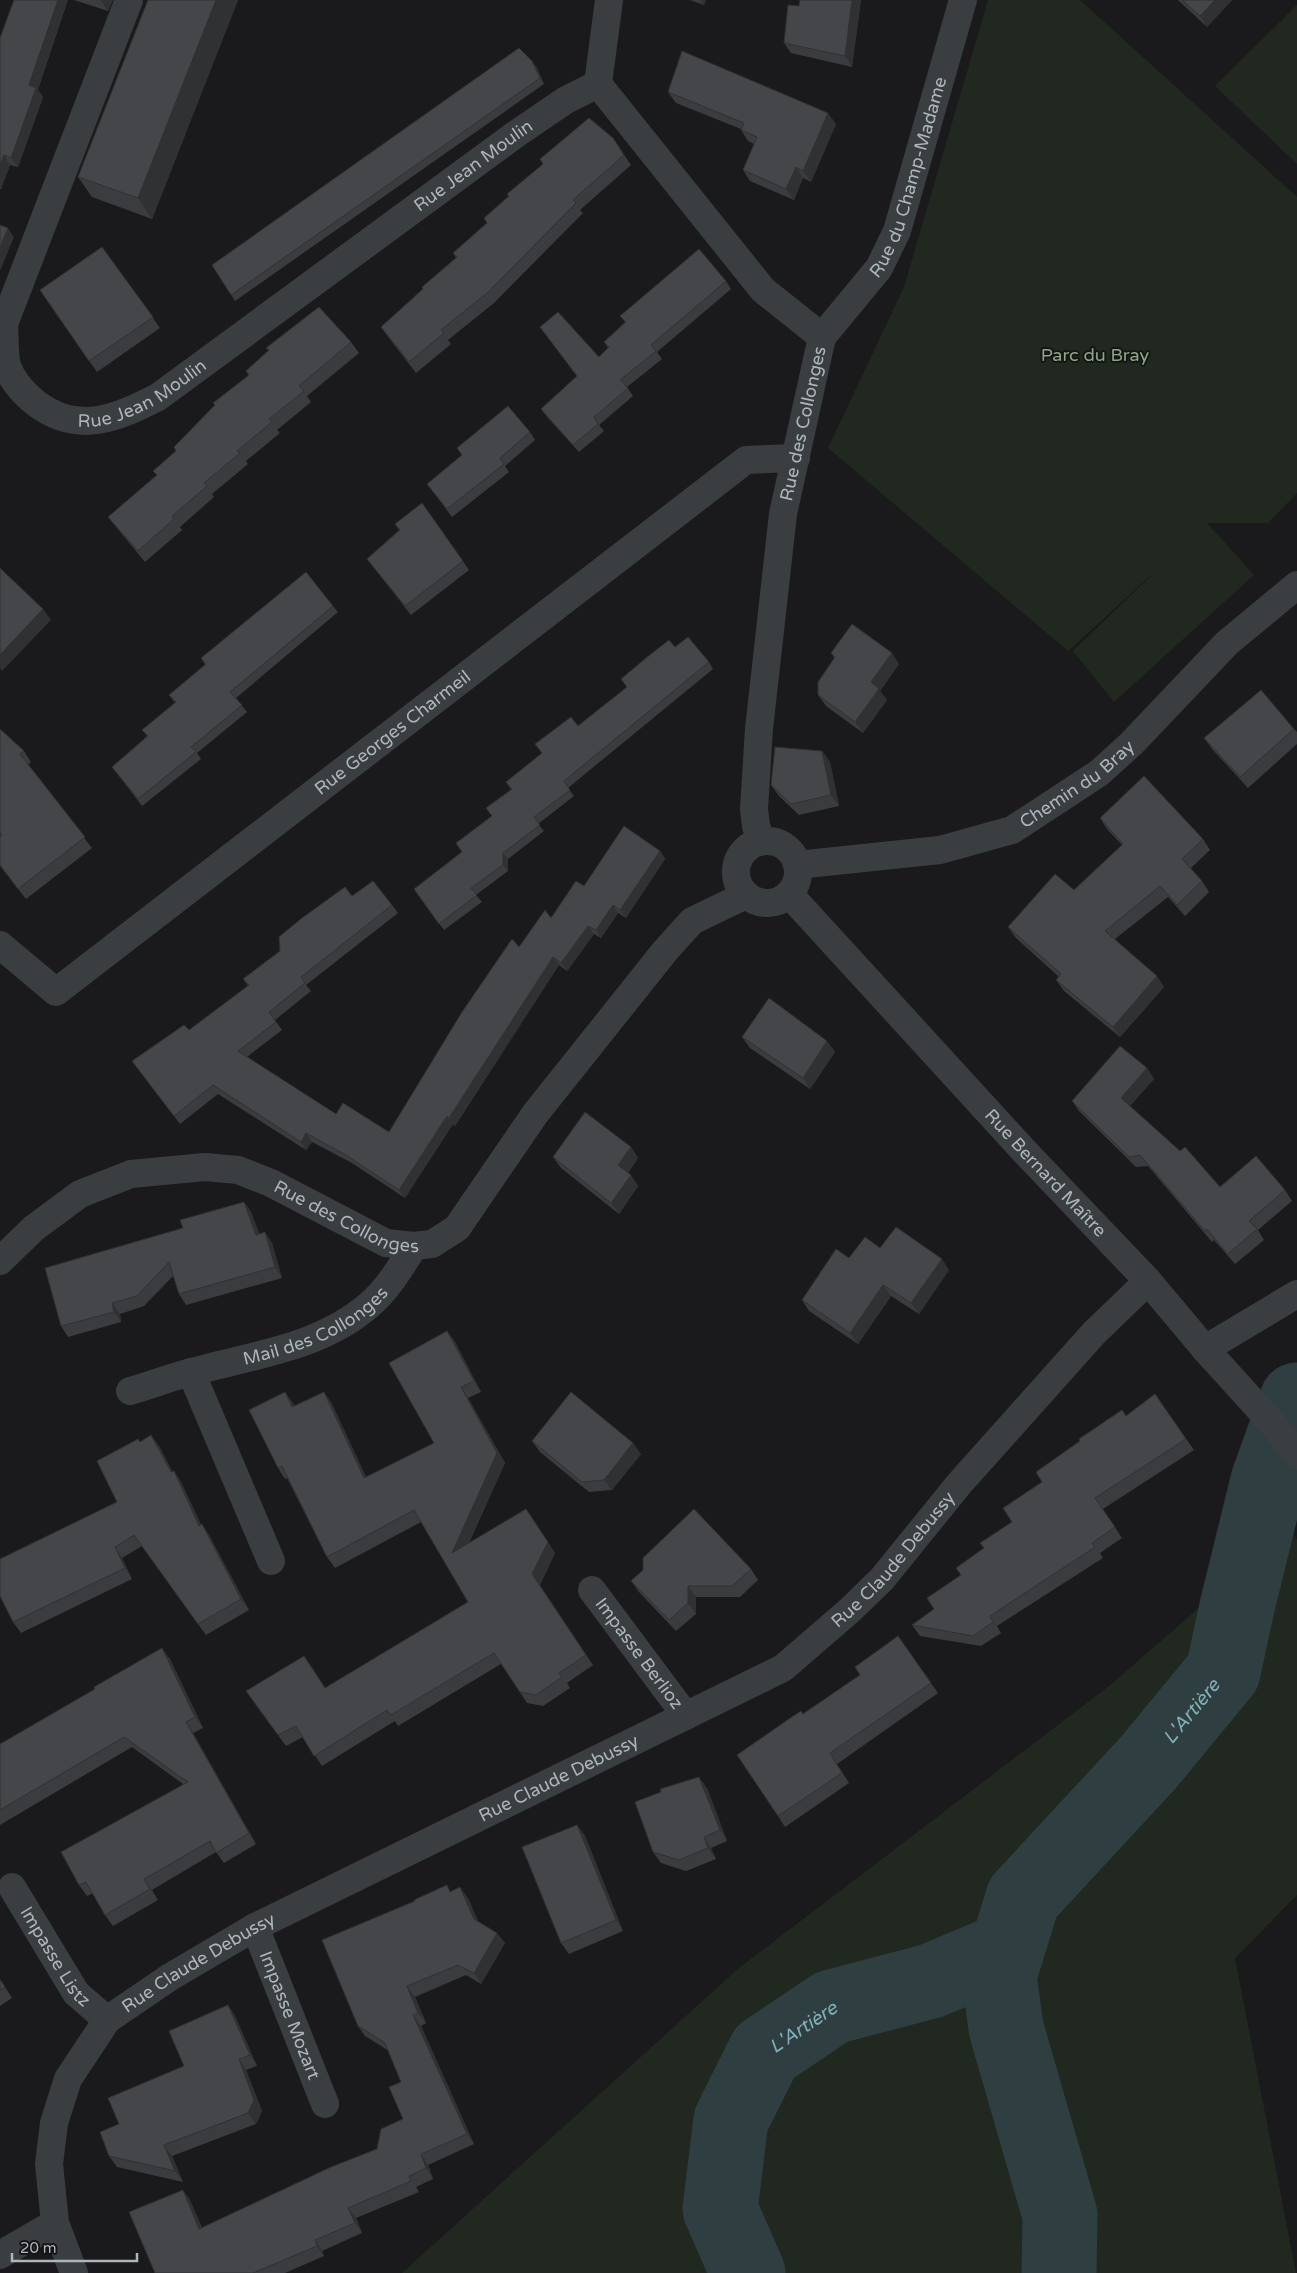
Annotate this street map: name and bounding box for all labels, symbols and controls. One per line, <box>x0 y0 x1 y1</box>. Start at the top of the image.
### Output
street label: Rue du Champ-Madame <box>865 74 951 282</box>
street label: Rue Jean Moulin <box>409 115 537 216</box>
street label: Rue des Collonges <box>775 344 831 503</box>
park label: Parc du Bray <box>1041 344 1150 366</box>
street label: Rue Jean Moulin <box>77 354 211 432</box>
street label: Rue Georges Charmeil <box>310 665 475 800</box>
street label: Chemin du Bray <box>1015 735 1139 833</box>
street label: Rue Bernard Maître <box>980 1104 1111 1241</box>
street label: Rue des Collonges <box>270 1175 420 1257</box>
street label: Mail des Collonges <box>241 1282 393 1370</box>
street label: Rue Claude Debussy <box>827 1487 960 1632</box>
street label: Impasse Berlioz <box>590 1593 688 1713</box>
water label: L'Artière <box>1159 1674 1225 1748</box>
street label: Rue Claude Debussy <box>475 1729 643 1827</box>
street label: Impasse Listz <box>15 1903 95 2011</box>
street label: Rue Claude Debussy <box>118 1908 279 2018</box>
street label: Impasse Mozart <box>255 1948 325 2083</box>
water label: L'Artière <box>765 1996 842 2058</box>
scale bar <box>12 2230 138 2262</box>
text: 20 m <box>20 2239 57 2257</box>

